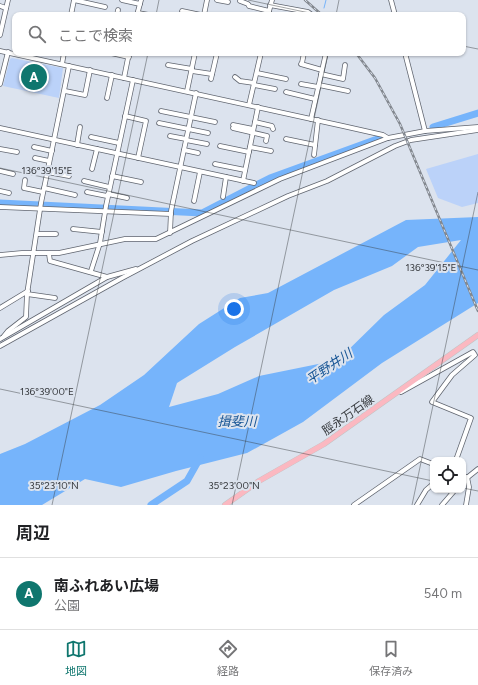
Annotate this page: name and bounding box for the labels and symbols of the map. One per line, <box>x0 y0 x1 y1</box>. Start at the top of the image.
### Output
pin: A <box>21 62 47 92</box>
text: 136°39'15"E <box>21 164 73 177</box>
text: 136°39'15"E <box>405 261 457 274</box>
your location <box>224 299 244 319</box>
water label: 平野井川 <box>304 345 357 387</box>
text: 136°39'00"E <box>20 385 74 398</box>
street label: 脛永万石線 <box>319 392 377 438</box>
water label: 揖斐川 <box>217 414 258 429</box>
text: 35°23'10"N <box>29 479 79 492</box>
text: 35°23'00"N <box>208 479 260 492</box>

